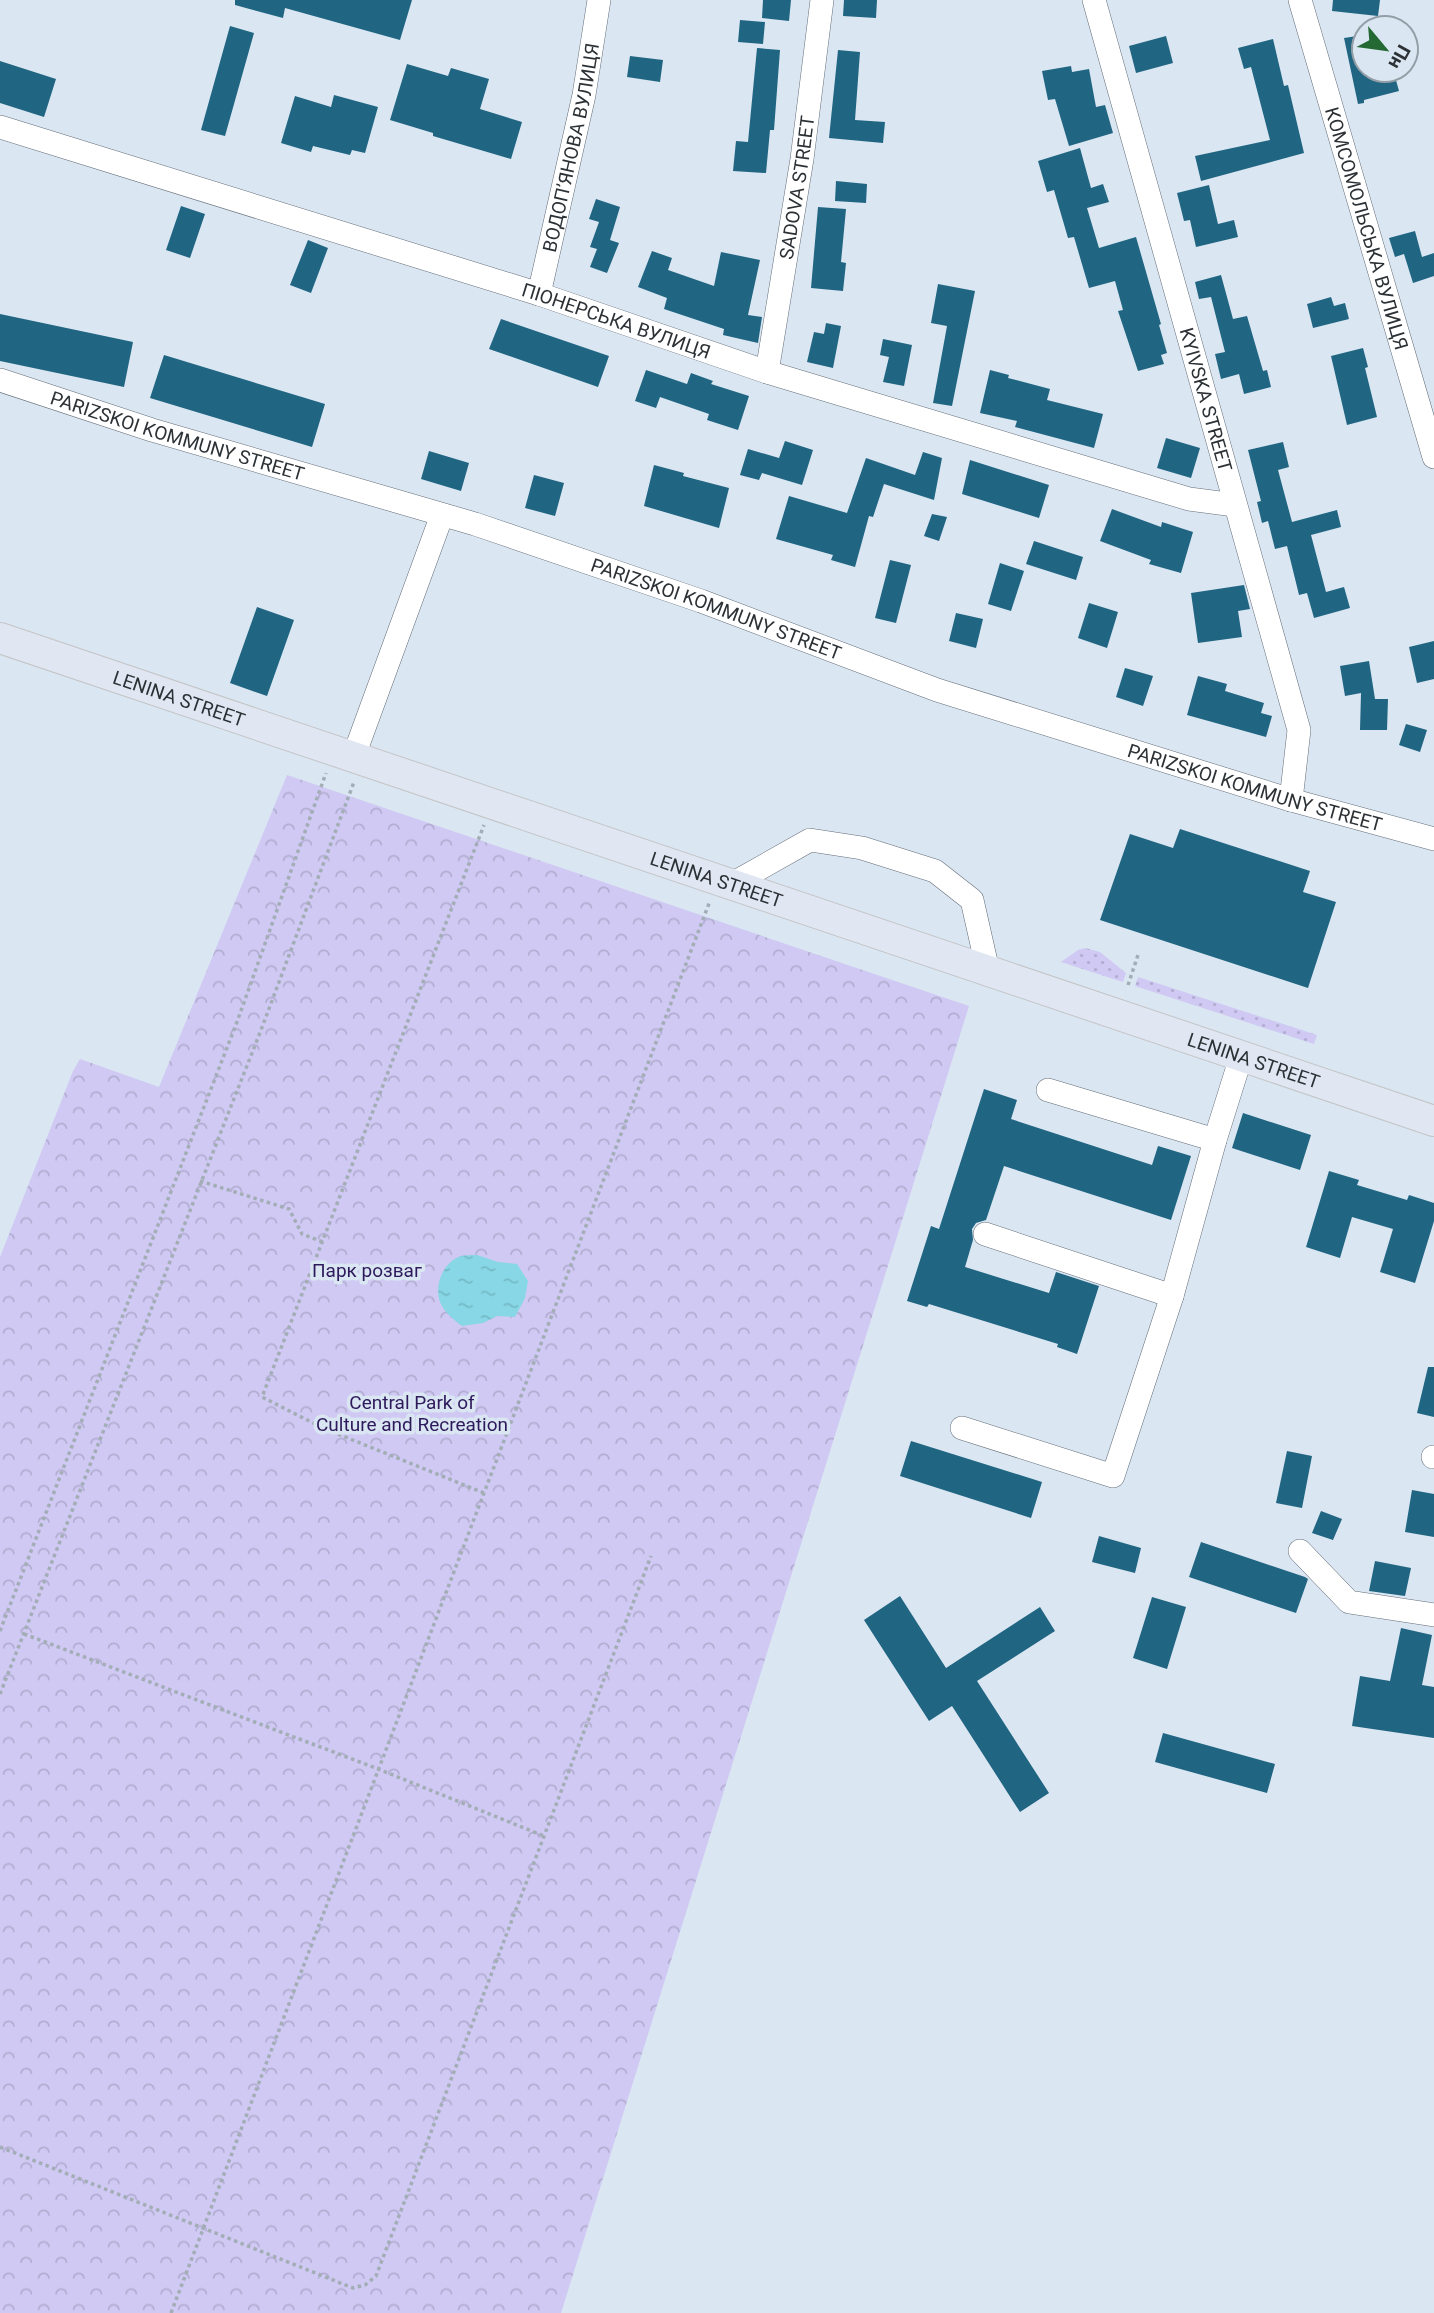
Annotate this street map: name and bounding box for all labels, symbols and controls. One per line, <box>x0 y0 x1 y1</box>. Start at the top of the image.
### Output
north arrow <box>1350 14 1420 84</box>
street label: ВОДОП’ЯНОВА ВУЛИЦЯ <box>537 41 604 254</box>
text: Пн <box>1384 41 1415 73</box>
street label: КОМСОМОЛЬСЬКА ВУЛИЦЯ <box>1321 104 1413 352</box>
street label: SADOVA STREET <box>774 114 819 261</box>
street label: ПІОНЕРСЬКА ВУЛИЦЯ <box>519 278 714 363</box>
street label: KYIVSKA STREET <box>1175 325 1237 474</box>
street label: PARIZSKOI KOMMUNY STREET <box>47 386 307 485</box>
street label: PARIZSKOI KOMMUNY STREET <box>588 553 845 664</box>
street label: LENINA STREET <box>110 665 248 731</box>
street label: PARIZSKOI KOMMUNY STREET <box>1125 738 1385 836</box>
street label: LENINA STREET <box>647 846 786 912</box>
street label: LENINA STREET <box>1185 1027 1323 1093</box>
park label: Парк розваг <box>312 1259 422 1282</box>
park label: Central Park of Culture and Recreation <box>316 1391 508 1436</box>

